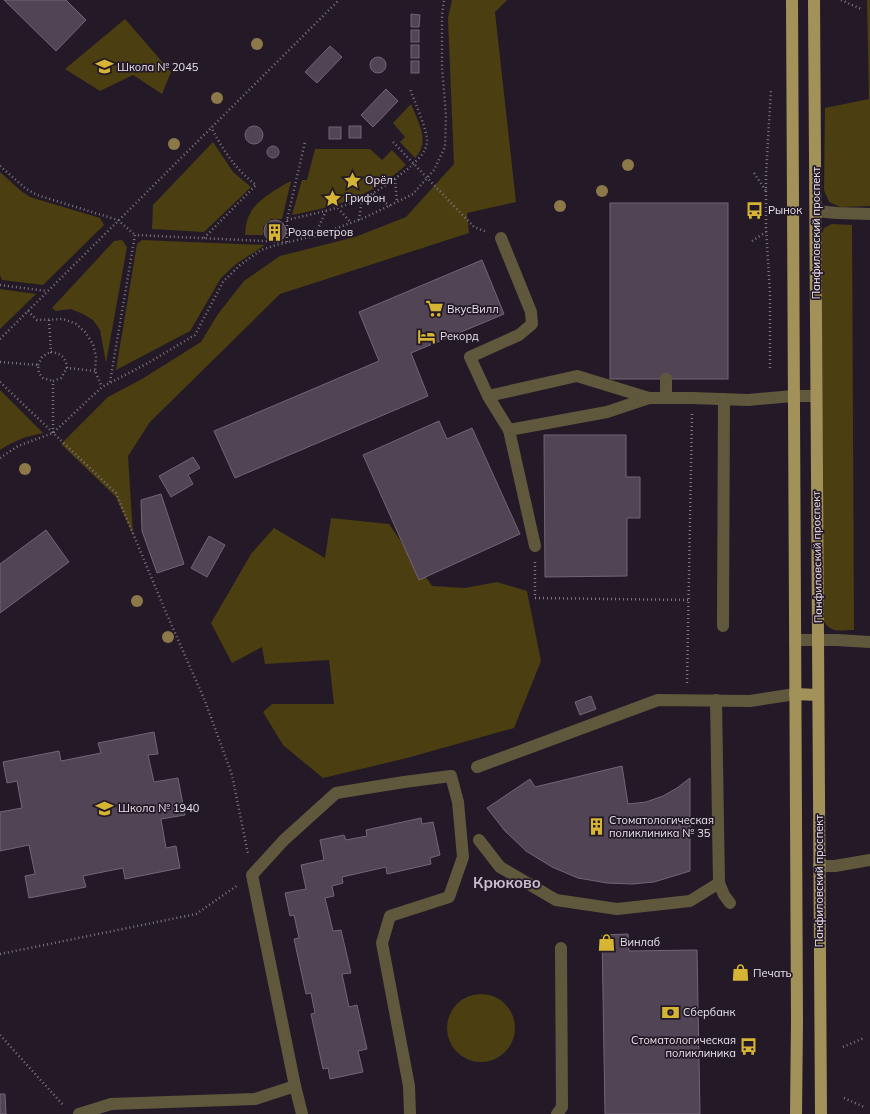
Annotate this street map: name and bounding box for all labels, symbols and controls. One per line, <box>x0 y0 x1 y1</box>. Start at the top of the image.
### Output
school or university icon: Школа № 2045 <box>94 57 114 77</box>
place label: Школа № 2045 <box>117 60 199 74</box>
street label: Панфиловский проспект <box>809 167 823 299</box>
place icon: Орёл <box>342 170 362 190</box>
place label: Орёл <box>365 173 393 187</box>
place icon: Грифон <box>322 188 342 208</box>
place label: Грифон <box>345 191 385 205</box>
bus stop icon: Рынок <box>745 200 765 220</box>
place label: Рынок <box>768 203 802 217</box>
building icon: Роза ветров <box>265 222 285 242</box>
place label: Роза ветров <box>288 225 353 239</box>
supermarket icon: ВкусВилл <box>424 299 444 319</box>
place label: ВкусВилл <box>447 302 499 316</box>
hotel icon: Рекорд <box>417 326 437 346</box>
place label: Рекорд <box>440 329 479 343</box>
street label: Панфиловский проспект <box>809 491 825 623</box>
school or university icon: Школа № 1940 <box>95 798 115 818</box>
place label: Школа № 1940 <box>118 801 200 815</box>
place label: Стоматологическая поликлиника № 35 <box>609 813 714 840</box>
street label: Панфиловский проспект <box>812 815 826 947</box>
building icon: Стоматологическая поликлиника № 35 <box>586 816 606 836</box>
district label: Крюково <box>473 873 541 892</box>
shop icon: Винлаб <box>597 932 617 952</box>
place label: Винлаб <box>620 935 660 949</box>
shop icon: Печать <box>730 963 750 983</box>
place label: Печать <box>753 966 791 980</box>
bank icon: Сбербанк <box>660 1002 680 1022</box>
place label: Сбербанк <box>683 1005 735 1019</box>
place label: Стоматологическая поликлиника <box>631 1033 736 1060</box>
bus stop icon: Стоматологическая поликлиника <box>739 1036 759 1056</box>

